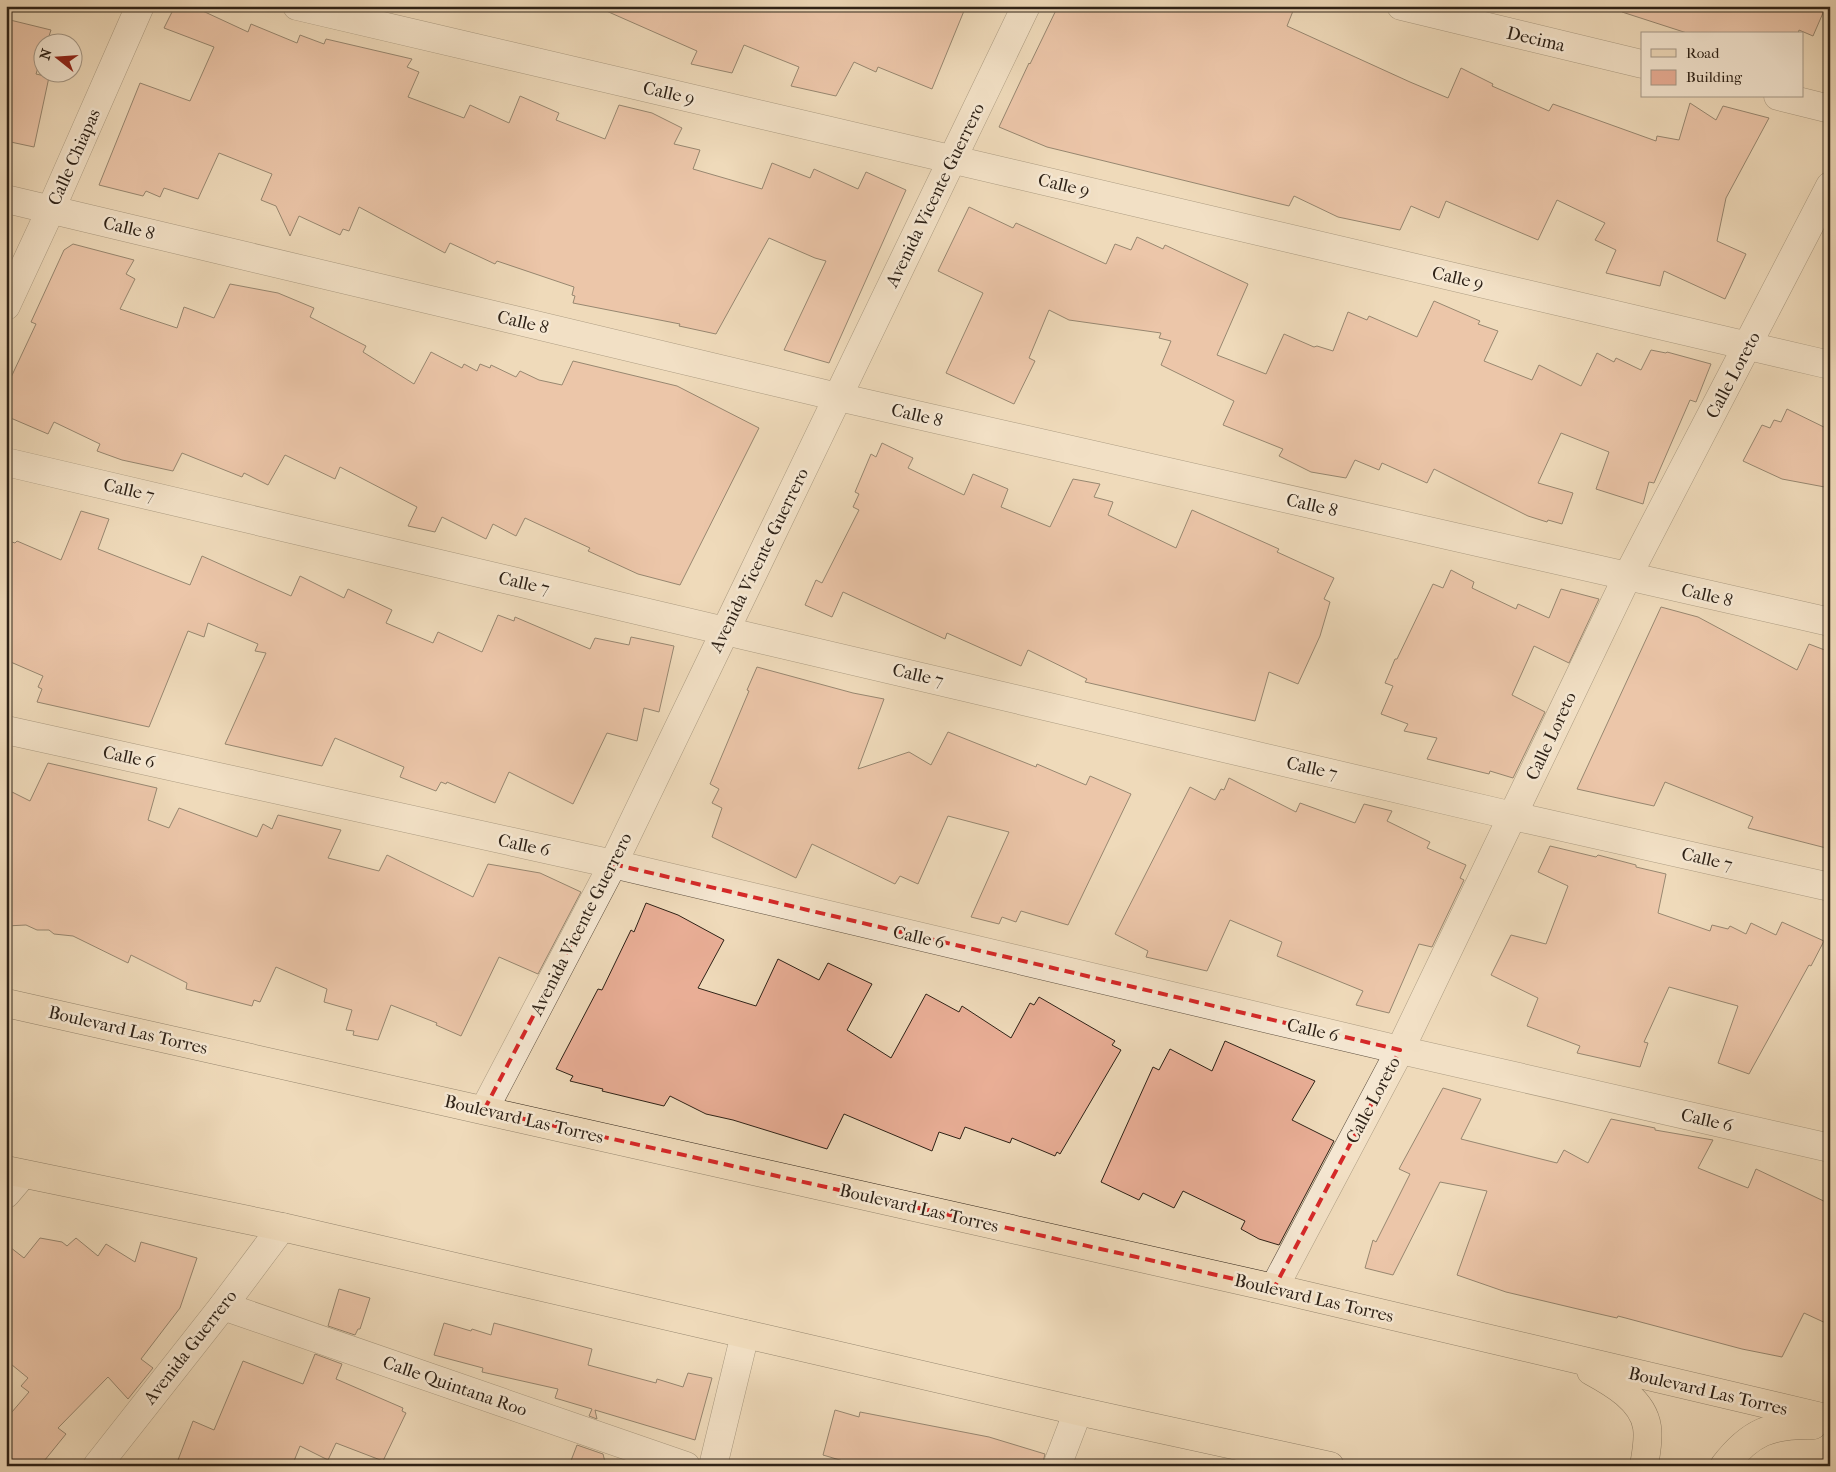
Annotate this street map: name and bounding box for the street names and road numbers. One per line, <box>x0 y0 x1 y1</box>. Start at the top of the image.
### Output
street label: Decima <box>1505 23 1568 57</box>
street label: Calle 9 <box>641 77 697 110</box>
street label: Avenida Vicente Guerrero <box>881 100 989 292</box>
street label: Calle Chiapas <box>44 105 105 209</box>
street label: Calle 9 <box>1036 169 1092 202</box>
street label: Calle 8 <box>101 212 157 245</box>
street label: Calle 9 <box>1430 262 1486 295</box>
street label: Calle 8 <box>495 306 551 339</box>
street label: Calle Loreto <box>1702 328 1765 422</box>
street label: Calle 8 <box>889 399 945 432</box>
street label: Avenida Vicente Guerrero <box>705 465 813 657</box>
street label: Calle 7 <box>101 474 157 507</box>
street label: Calle 8 <box>1284 489 1340 522</box>
street label: Calle 7 <box>496 567 552 600</box>
street label: Calle 8 <box>1679 579 1735 612</box>
street label: Calle 7 <box>890 659 946 692</box>
street label: Calle Loreto <box>1522 689 1581 784</box>
street label: Calle 6 <box>101 742 157 773</box>
street label: Calle 7 <box>1284 752 1340 785</box>
street label: Avenida Vicente Guerrero <box>526 829 637 1020</box>
street label: Calle 6 <box>496 830 552 861</box>
street label: Calle 7 <box>1679 843 1735 876</box>
street label: Calle 6 <box>891 921 947 954</box>
street label: Boulevard Las Torres <box>46 1002 210 1059</box>
street label: Calle 6 <box>1285 1014 1341 1047</box>
street label: Calle Loreto <box>1342 1053 1405 1147</box>
street label: Boulevard Las Torres <box>442 1091 606 1148</box>
street label: Calle 6 <box>1679 1104 1735 1137</box>
street label: Boulevard Las Torres <box>837 1180 1001 1237</box>
street label: Boulevard Las Torres <box>1232 1270 1396 1327</box>
street label: Avenida Guerrero <box>139 1286 241 1409</box>
street label: Calle Quintana Roo <box>380 1352 530 1421</box>
street label: Boulevard Las Torres <box>1626 1363 1790 1420</box>

